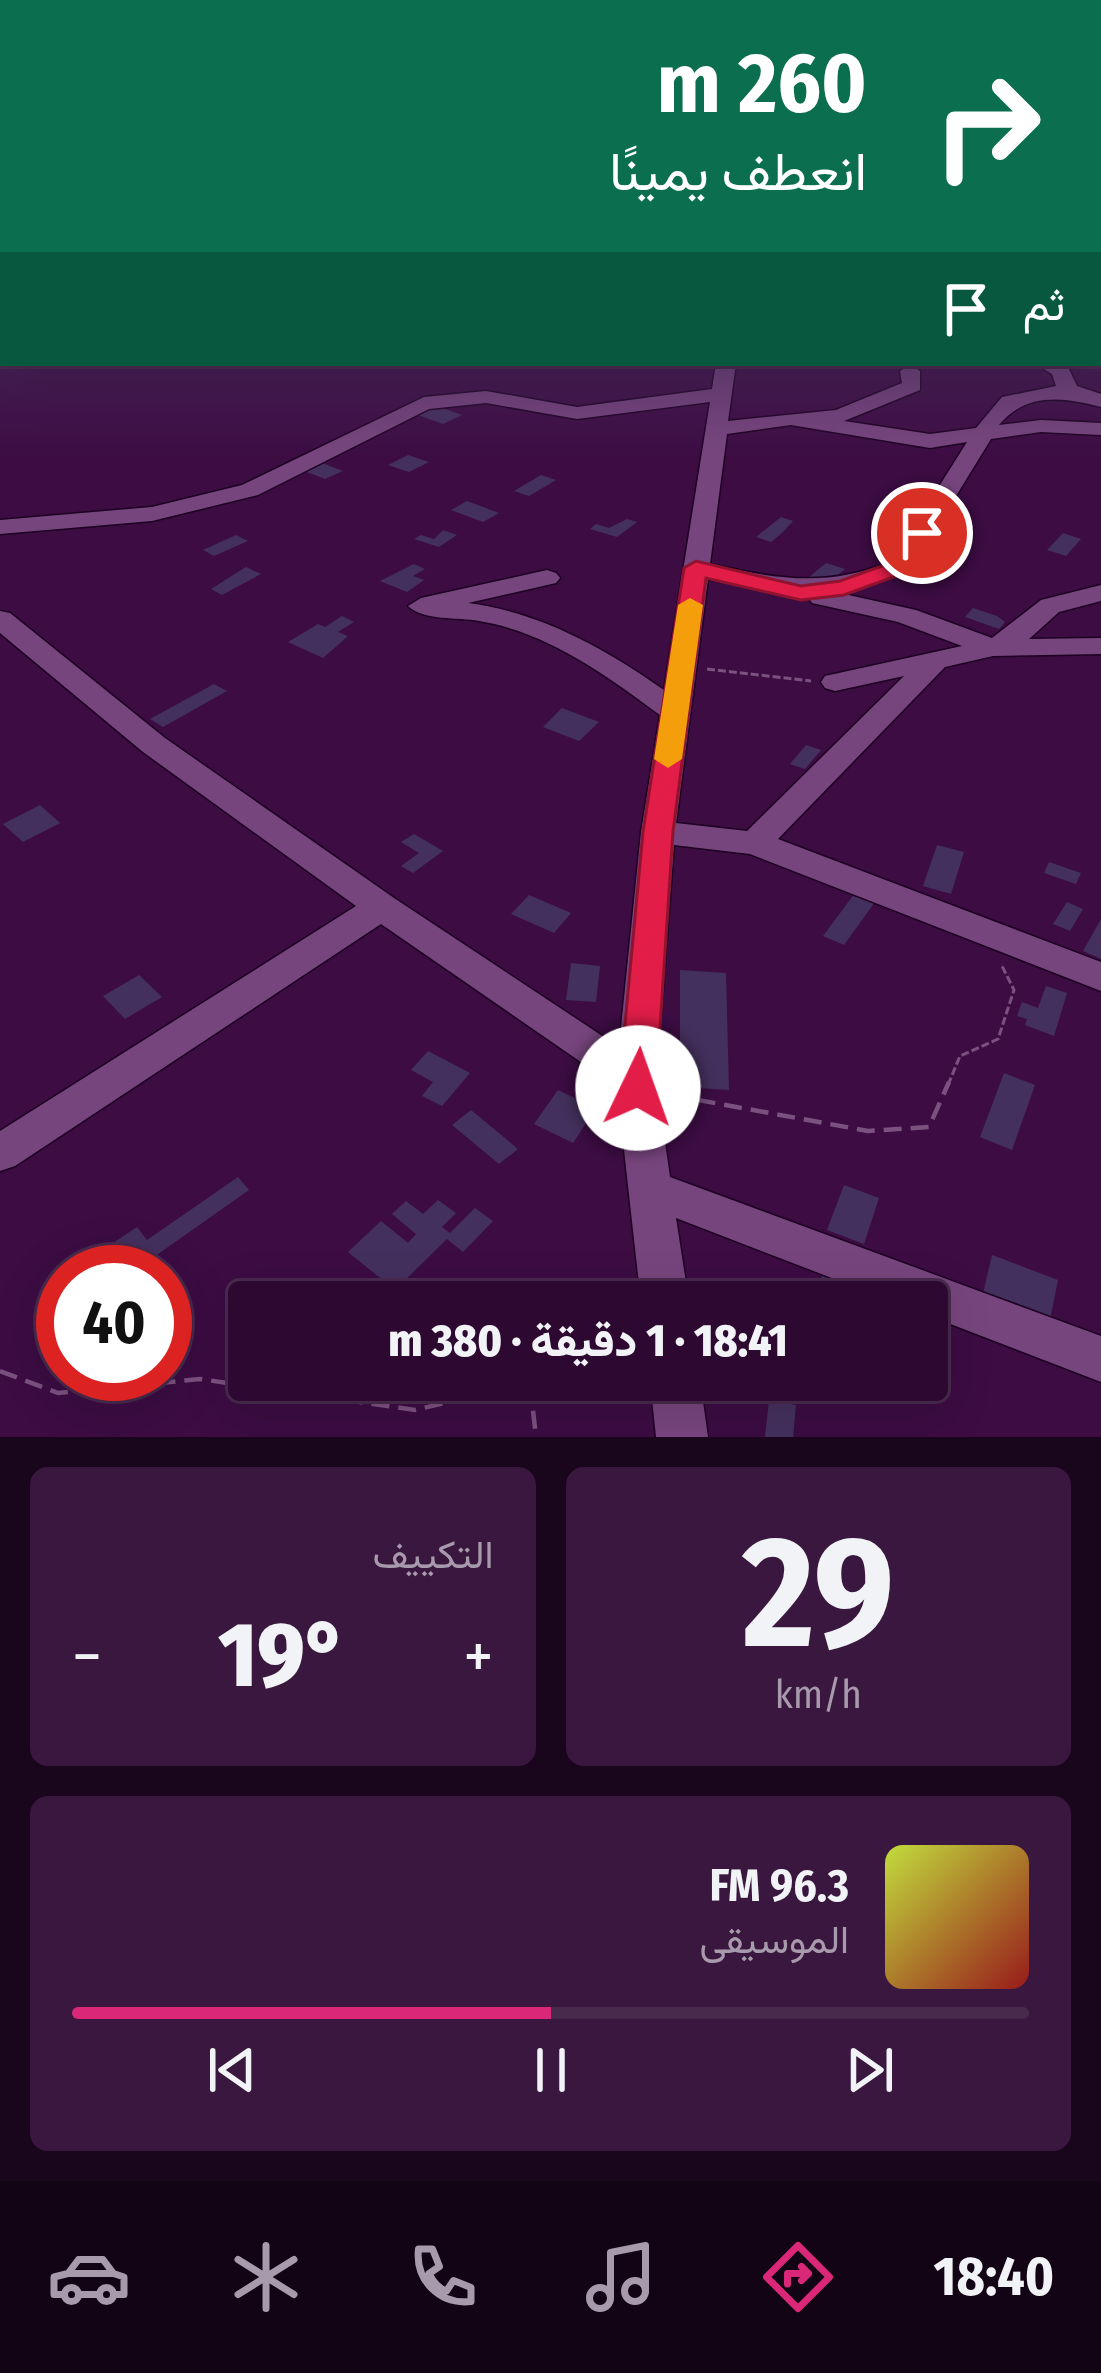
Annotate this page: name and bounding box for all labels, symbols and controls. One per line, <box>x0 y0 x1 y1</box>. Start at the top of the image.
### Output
text: 260 m <box>657 33 867 134</box>
icon: right <box>909 48 1065 204</box>
text: انعطف يمينًا <box>609 140 867 204</box>
icon: arrive <box>933 276 999 342</box>
text: ثم <box>1023 278 1065 332</box>
pin <box>871 482 973 584</box>
icon: arrive <box>889 500 955 566</box>
position arrow <box>575 1025 701 1151</box>
speed limit sign: 40 <box>36 1245 192 1401</box>
text: 18:41 · 1 دقيقة · 380 m <box>388 1314 788 1368</box>
text: 29 <box>742 1500 894 1687</box>
text: التكييف <box>373 1532 494 1578</box>
text: 19° <box>218 1602 347 1710</box>
text: − <box>72 1617 102 1696</box>
text: + <box>463 1617 493 1696</box>
text: km/h <box>775 1672 862 1718</box>
text: 96.3 FM <box>709 1859 849 1913</box>
text: الموسيقى <box>699 1917 849 1963</box>
icon: previous <box>199 2037 265 2103</box>
icon: pause <box>518 2037 584 2103</box>
icon: next <box>837 2037 903 2103</box>
icon: car <box>47 2235 131 2319</box>
icon: climate <box>224 2235 308 2319</box>
icon: phone <box>401 2235 485 2319</box>
icon: music <box>579 2235 663 2319</box>
icon: directions <box>756 2235 840 2319</box>
text: 18:40 <box>934 2245 1054 2309</box>

